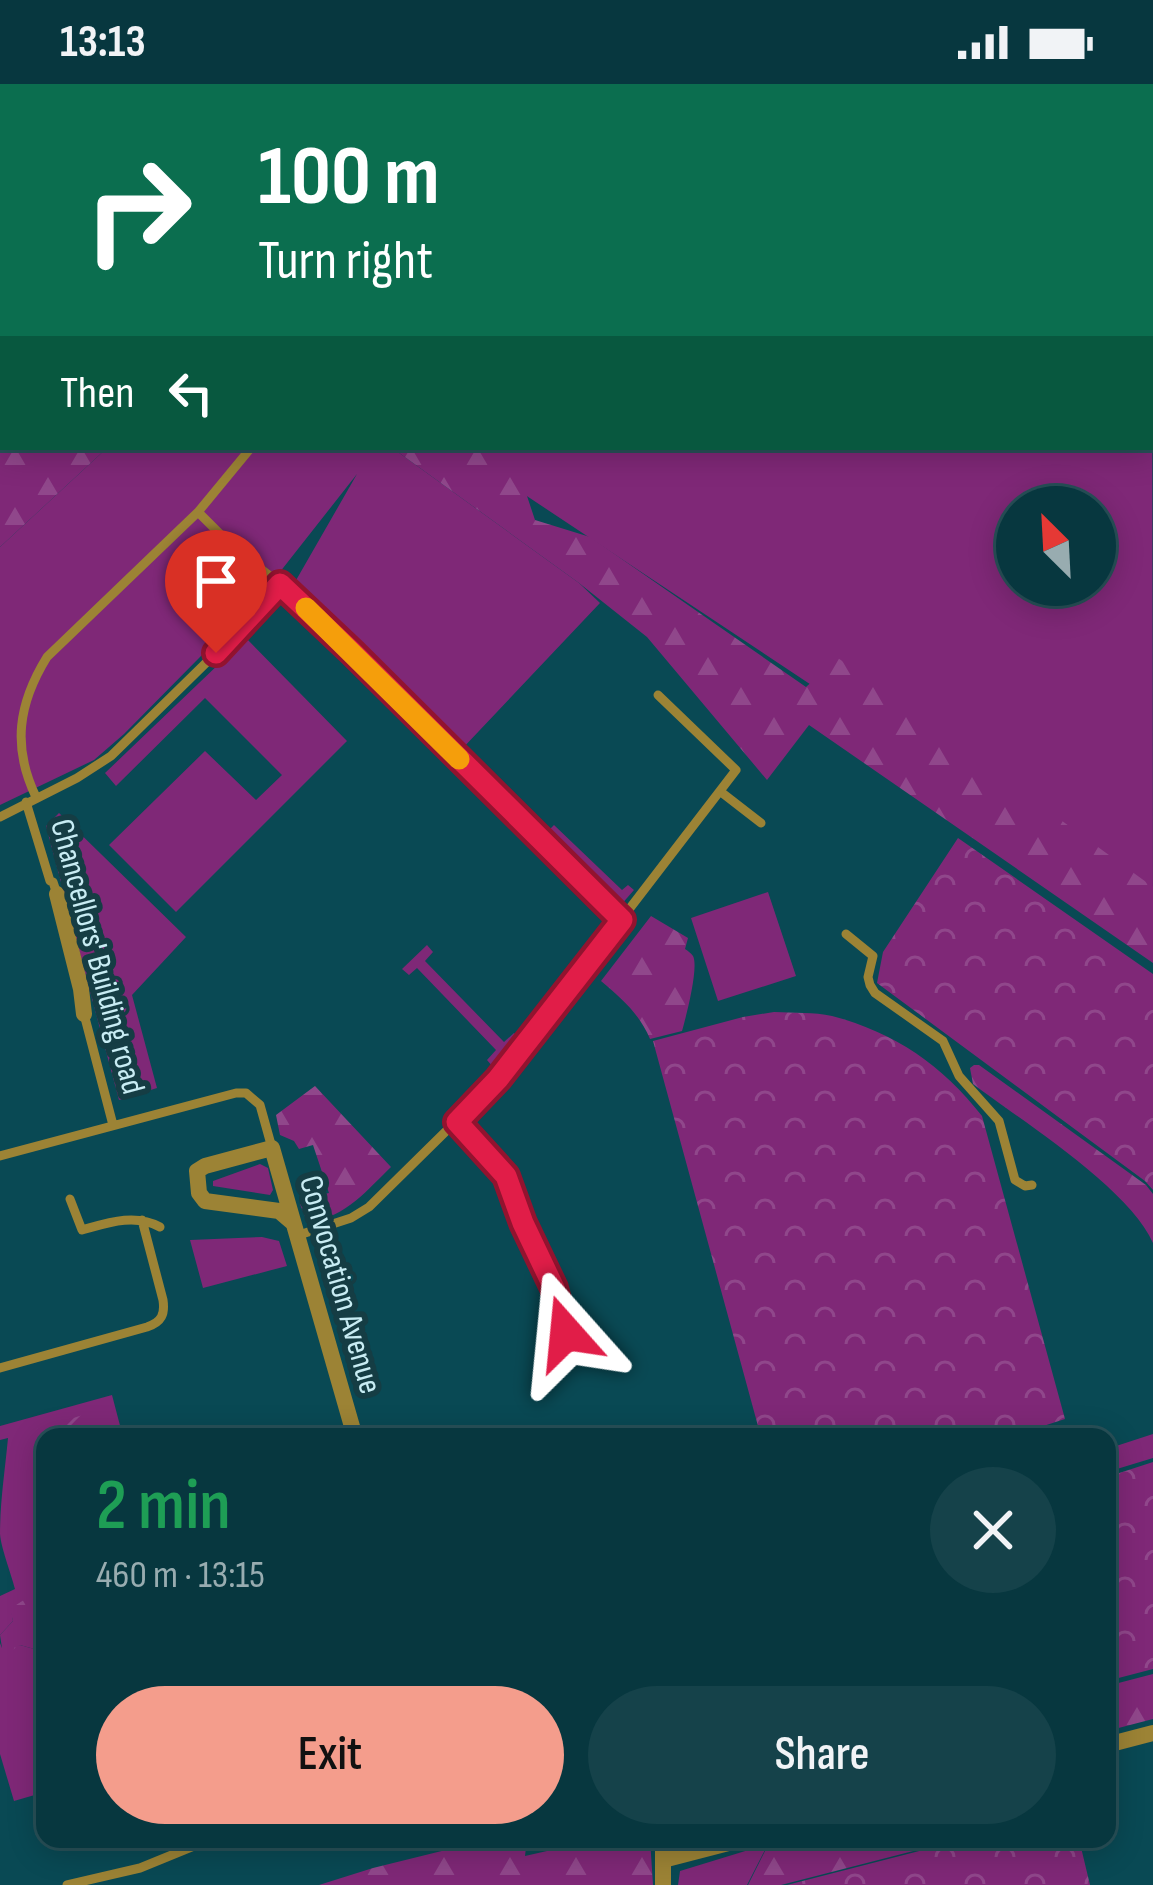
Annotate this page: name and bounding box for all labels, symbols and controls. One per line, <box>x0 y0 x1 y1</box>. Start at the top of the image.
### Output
text: 13:13 <box>60 15 146 70</box>
text: 100 m <box>258 127 440 228</box>
icon: right <box>60 132 216 288</box>
text: Turn right <box>258 229 433 294</box>
icon: left <box>158 360 224 426</box>
text: Then <box>60 366 134 421</box>
north arrow <box>996 486 1116 606</box>
map controls <box>996 486 1116 606</box>
pin <box>165 530 267 653</box>
icon: arrive <box>183 548 249 614</box>
street label: Chancellors' Building road <box>41 815 153 1098</box>
street label: Convocation Avenue <box>290 1171 390 1398</box>
position arrow <box>503 1270 629 1396</box>
text: 2 min <box>96 1463 231 1550</box>
button: close <box>930 1467 1056 1593</box>
text: 460 m · 13:15 <box>96 1552 265 1599</box>
button: Exit <box>96 1686 564 1824</box>
button: Share <box>588 1686 1056 1824</box>

